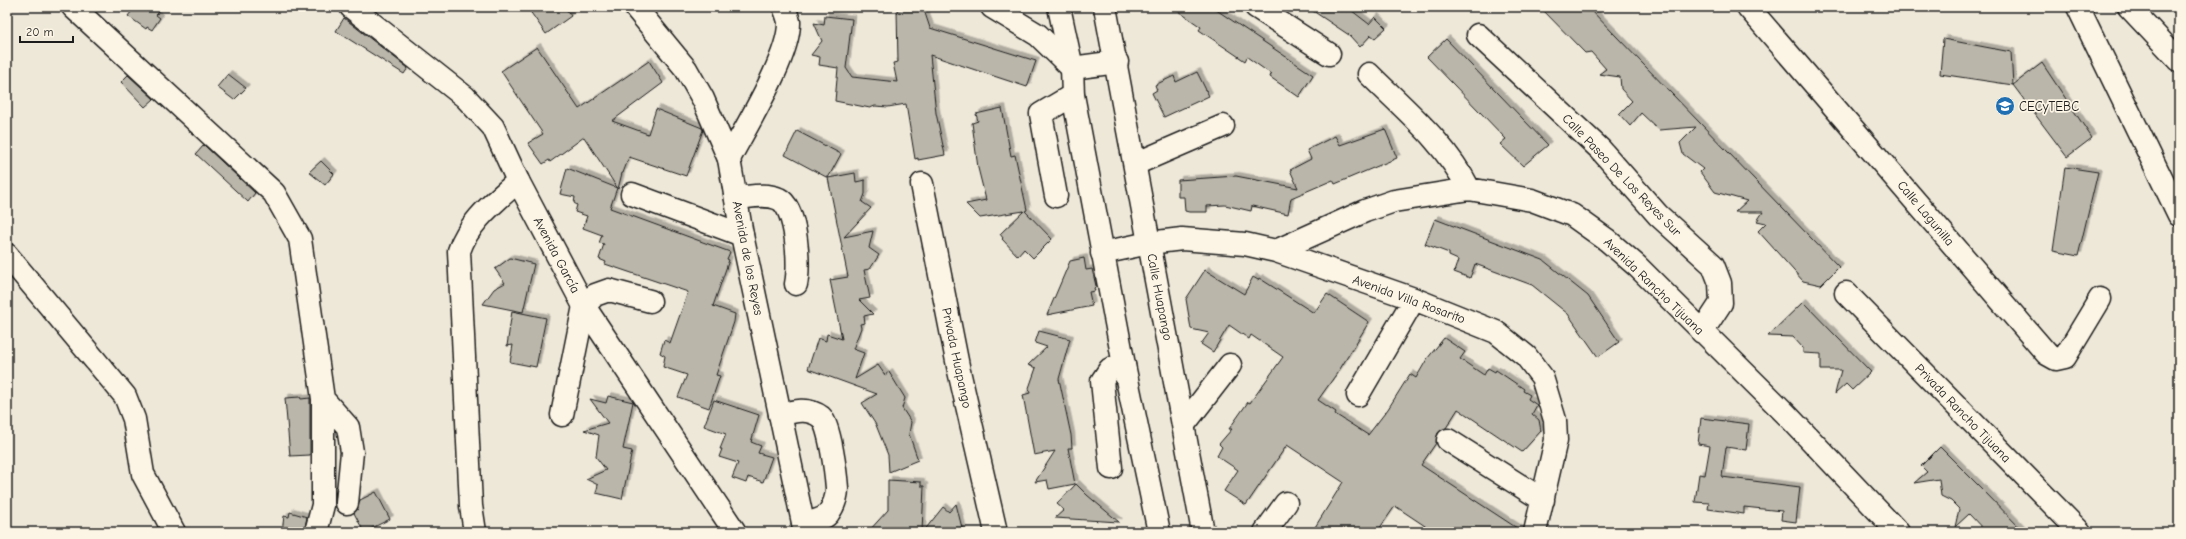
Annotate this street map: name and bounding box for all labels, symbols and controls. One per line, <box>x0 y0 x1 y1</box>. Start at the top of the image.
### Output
scale bar <box>20 18 73 44</box>
text: 20 m <box>26 25 54 39</box>
school or university icon: CECyTEBC <box>1994 95 2016 117</box>
place label: CECyTEBC <box>2019 99 2079 114</box>
street label: Calle Paseo De Los Reyes Sur <box>1559 111 1685 240</box>
street label: Calle Lagunilla <box>1894 177 1958 249</box>
street label: Avenida de los Reyes <box>730 200 766 316</box>
street label: Avenida García <box>531 214 583 296</box>
street label: Avenida Rancho Tijuana <box>1601 234 1707 338</box>
street label: Calle Huapango <box>1144 252 1176 342</box>
street label: Avenida Villa Rosarito <box>1351 272 1467 326</box>
street label: Privada Huapango <box>939 306 975 410</box>
street label: Privada Rancho Tijuana <box>1912 361 2014 465</box>

